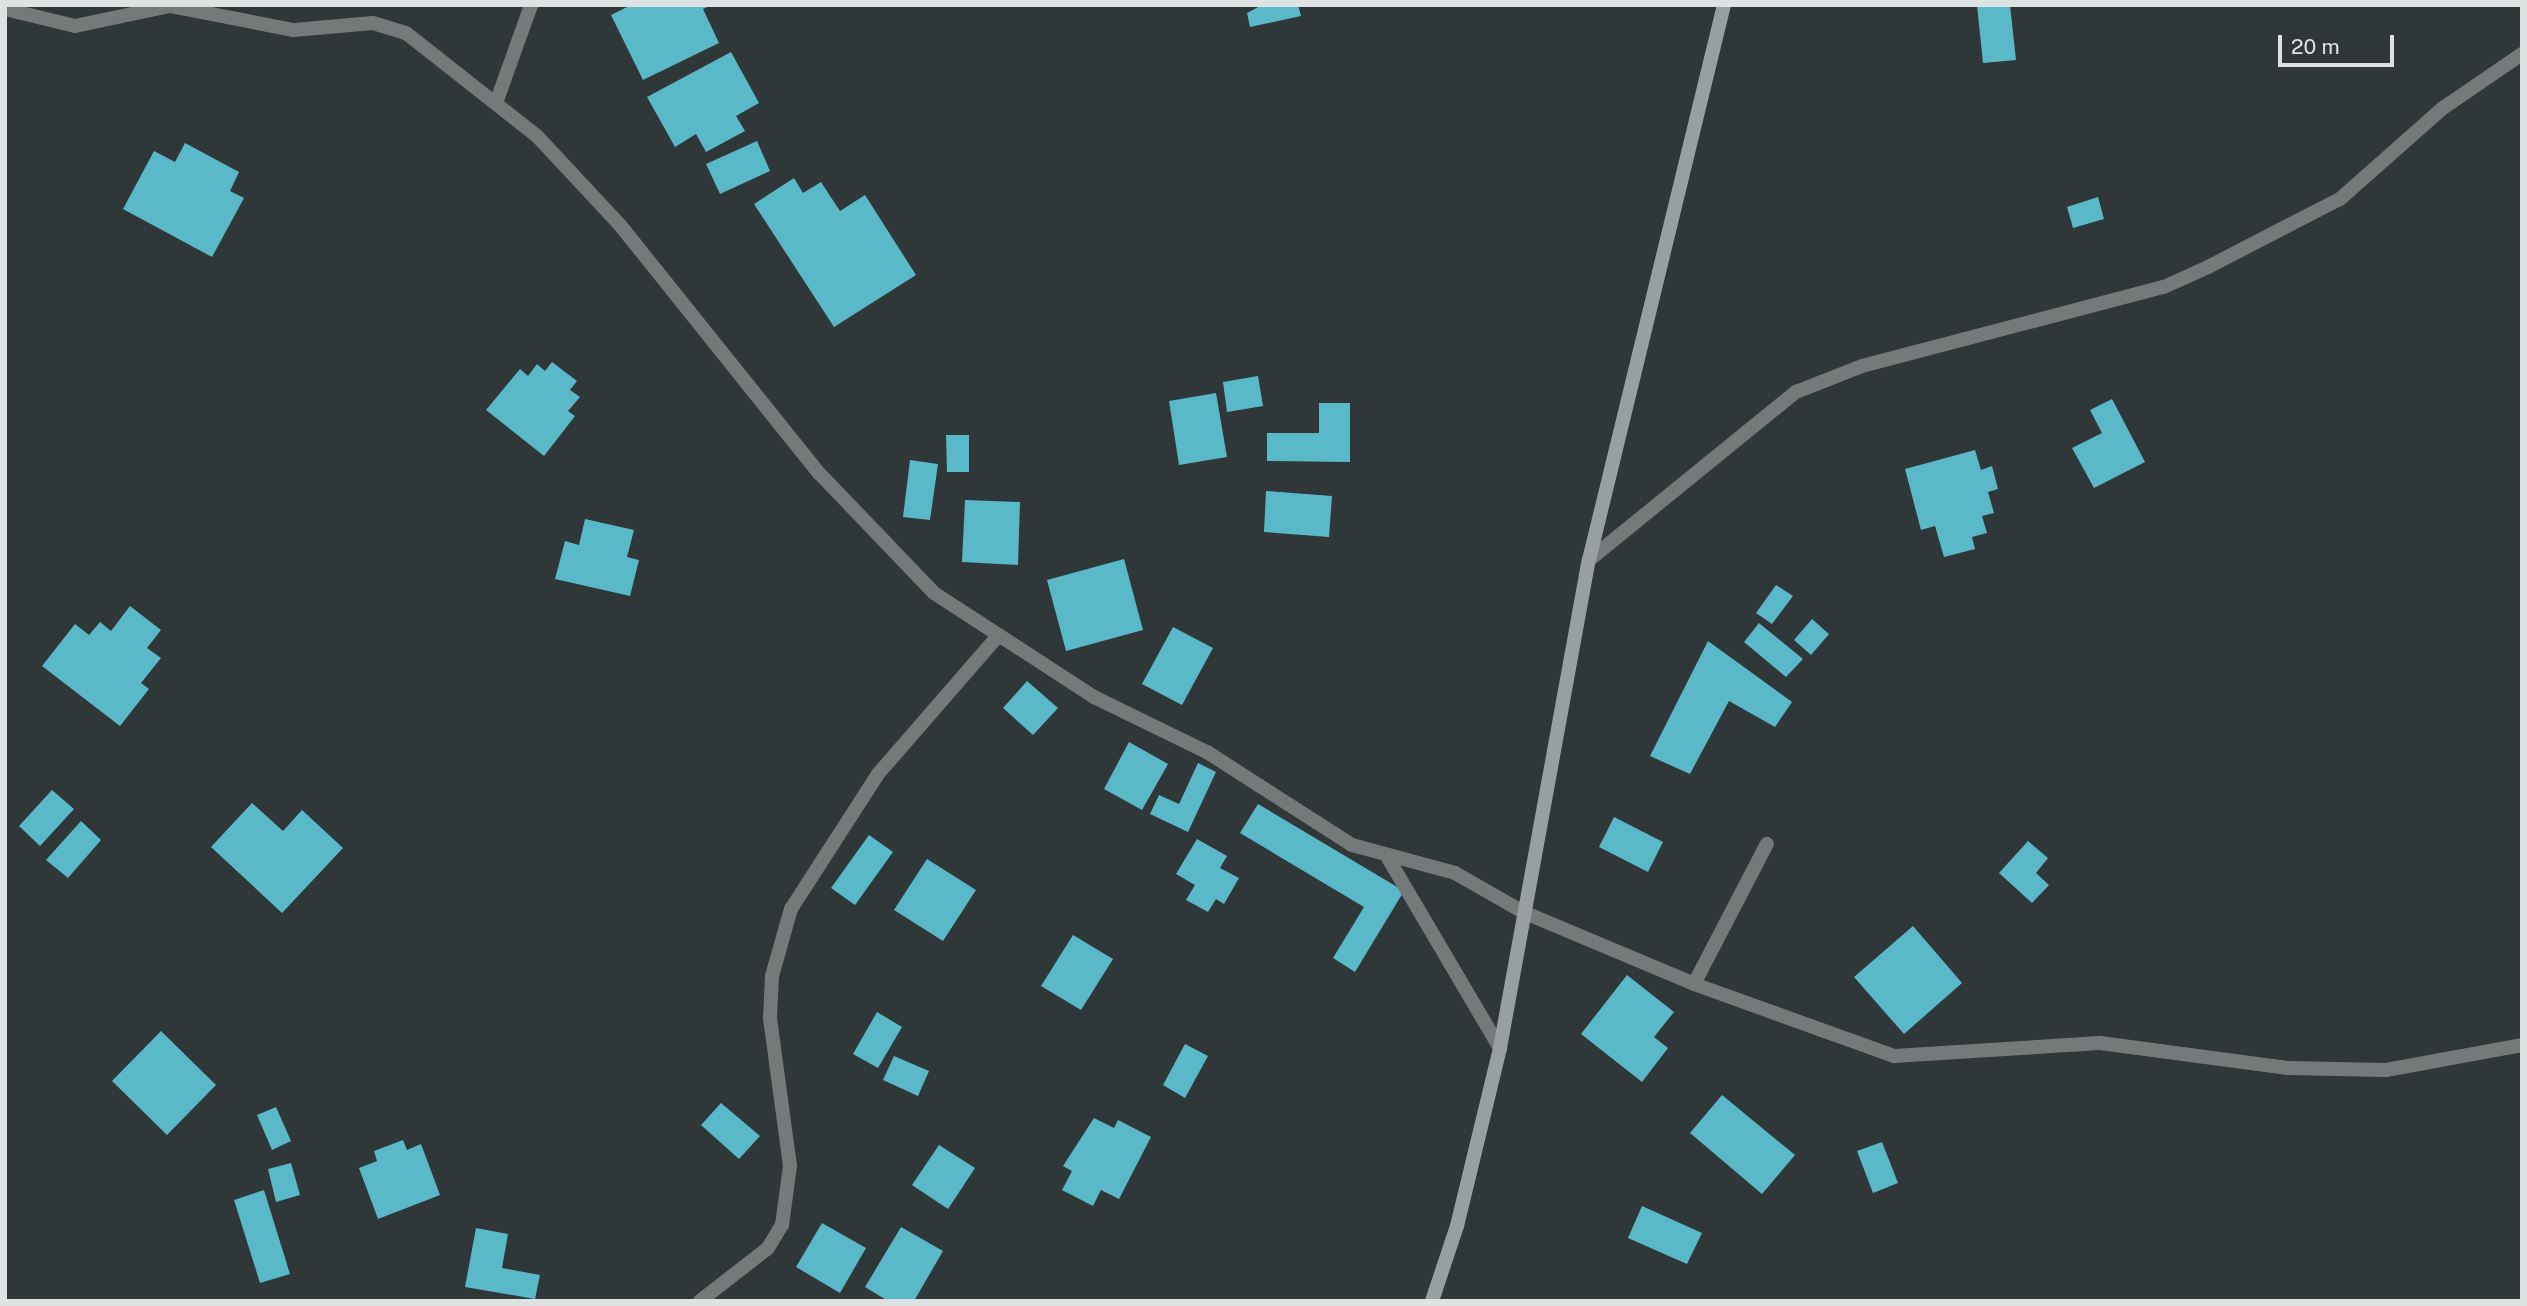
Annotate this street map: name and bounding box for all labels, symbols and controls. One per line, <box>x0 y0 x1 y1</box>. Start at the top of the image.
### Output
scale bar <box>2282 21 2398 65</box>
text: 20 m <box>2291 34 2340 59</box>

